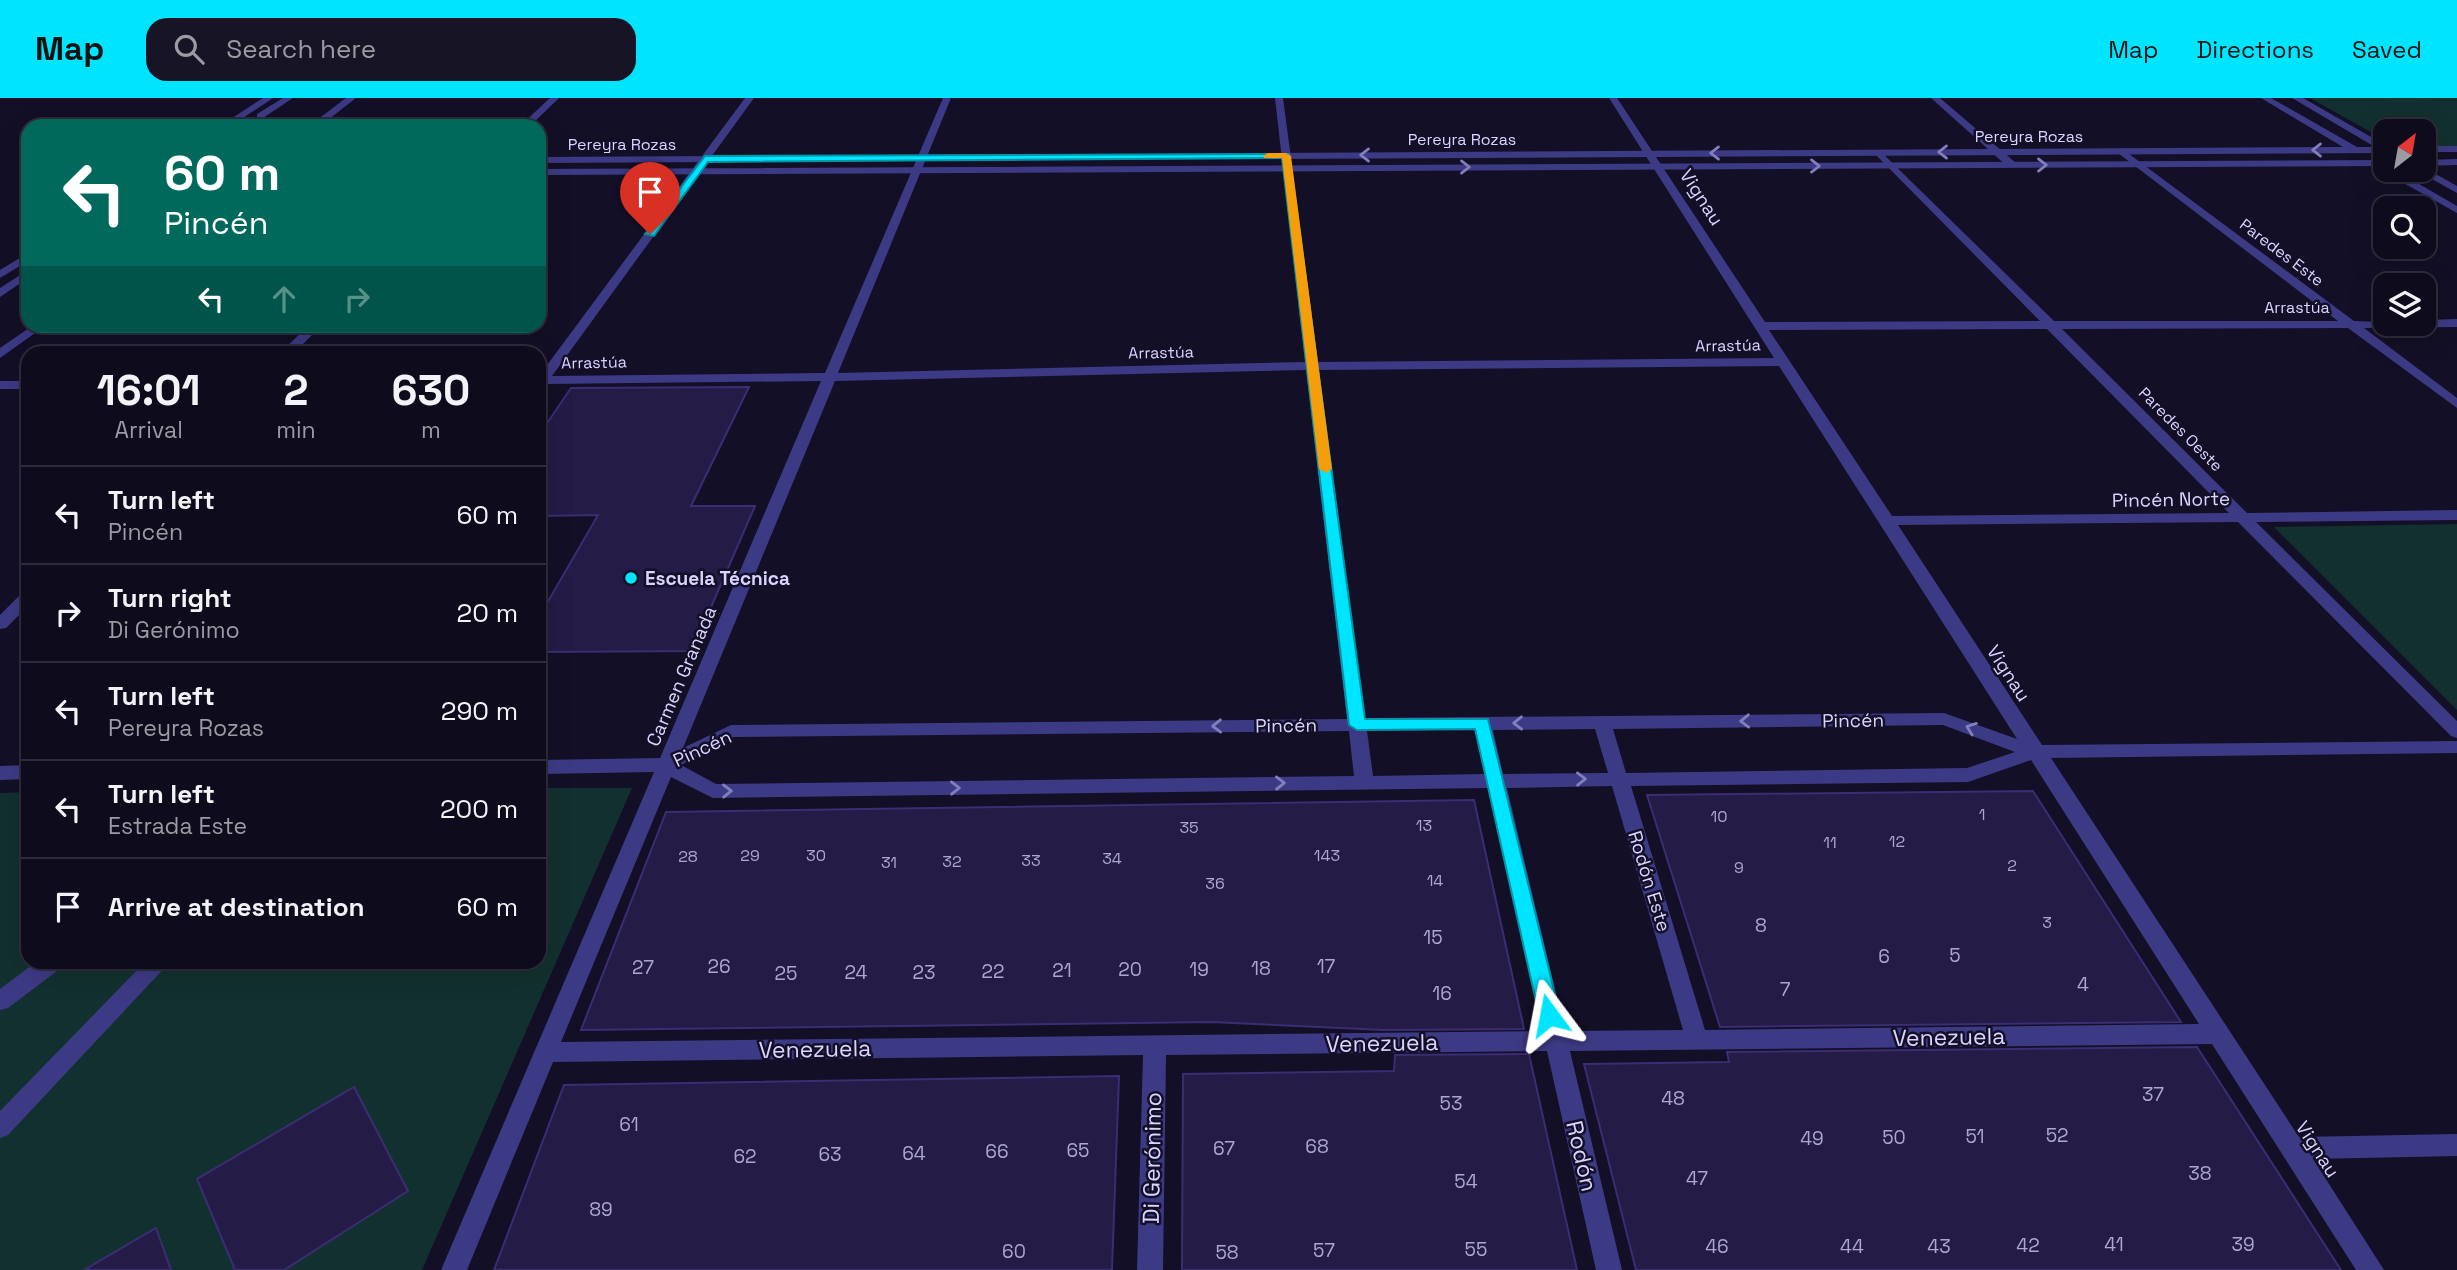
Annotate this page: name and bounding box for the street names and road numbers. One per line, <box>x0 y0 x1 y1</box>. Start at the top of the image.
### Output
street label: Pereyra Rozas <box>1975 126 2083 147</box>
street label: Pereyra Rozas <box>1408 129 1516 150</box>
street label: Pereyra Rozas <box>568 134 676 155</box>
street label: Vignau <box>1674 164 1729 230</box>
street label: Paredes Este <box>2235 214 2328 291</box>
street label: Arrastúa <box>2264 297 2330 318</box>
street label: Arrastúa <box>1695 334 1761 357</box>
street label: Arrastúa <box>1128 341 1194 364</box>
street label: Arrastúa <box>561 351 627 374</box>
street label: Paredes Oeste <box>2134 383 2227 476</box>
street label: Pincén Norte <box>2112 486 2230 513</box>
street label: Carmen Granada <box>641 602 722 750</box>
street label: Vignau <box>1981 640 2036 706</box>
street label: Pincén <box>1822 707 1884 734</box>
street label: Pincén <box>1255 712 1317 739</box>
street label: Pincén <box>669 724 736 773</box>
street label: Rodón Este <box>1622 828 1677 935</box>
street label: Venezuela <box>1892 1021 2006 1053</box>
street label: Venezuela <box>1325 1027 1439 1059</box>
street label: Venezuela <box>758 1033 872 1065</box>
street label: Di Gerónimo <box>1136 1092 1168 1224</box>
street label: Vignau <box>2290 1116 2345 1182</box>
street label: Rodón <box>1559 1118 1605 1194</box>

